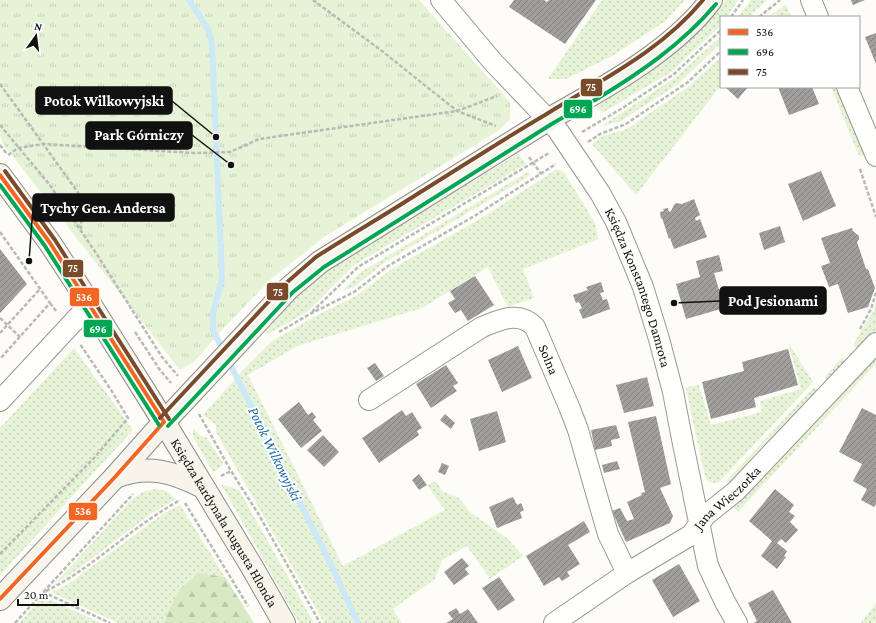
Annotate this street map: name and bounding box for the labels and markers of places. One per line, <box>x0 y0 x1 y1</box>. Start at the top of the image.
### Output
callout: Potok Wilkowyjski <box>36 87 172 114</box>
callout: Park Górniczy <box>86 122 192 149</box>
callout: Tychy Gen. Andersa <box>33 194 174 221</box>
callout: Pod Jesionami <box>720 287 826 314</box>

